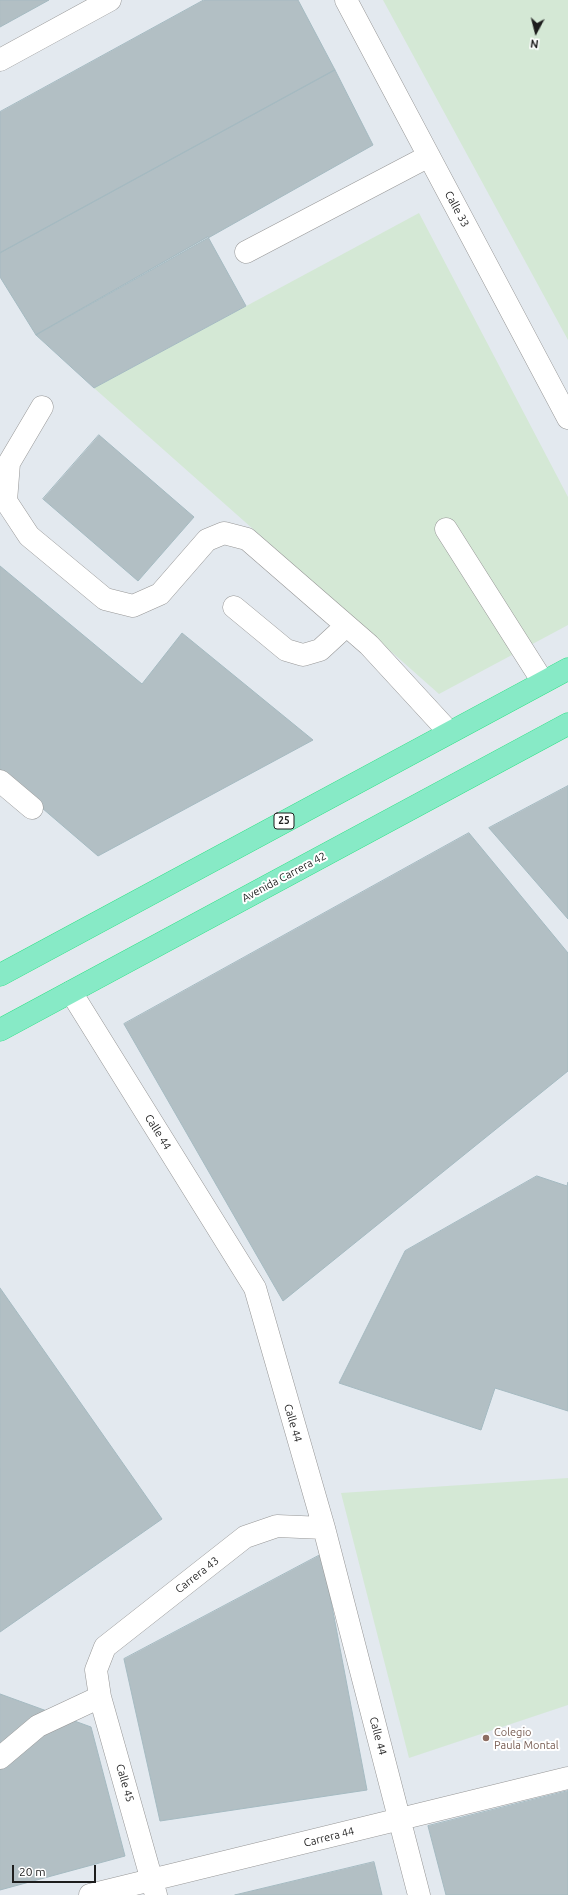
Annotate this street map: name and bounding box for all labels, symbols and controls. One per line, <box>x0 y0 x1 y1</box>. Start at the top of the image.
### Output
north arrow <box>516 12 556 52</box>
text: N <box>530 37 539 50</box>
street label: Calle 33 <box>442 189 472 229</box>
road number: 25 <box>274 813 294 829</box>
street label: Avenida Carrera 42 <box>240 849 328 905</box>
street label: Calle 44 <box>142 1112 174 1152</box>
street label: Calle 44 <box>281 1402 305 1444</box>
street label: Carrera 43 <box>173 1554 221 1596</box>
street label: Calle 44 <box>367 1715 389 1757</box>
place label: Colegio Paula Montal <box>494 1725 559 1751</box>
marker: Colegio Paula Montal <box>481 1733 491 1743</box>
street label: Calle 45 <box>113 1762 137 1804</box>
street label: Carrera 44 <box>302 1824 356 1850</box>
scale bar <box>14 1857 98 1883</box>
text: 20 m <box>19 1865 46 1878</box>

